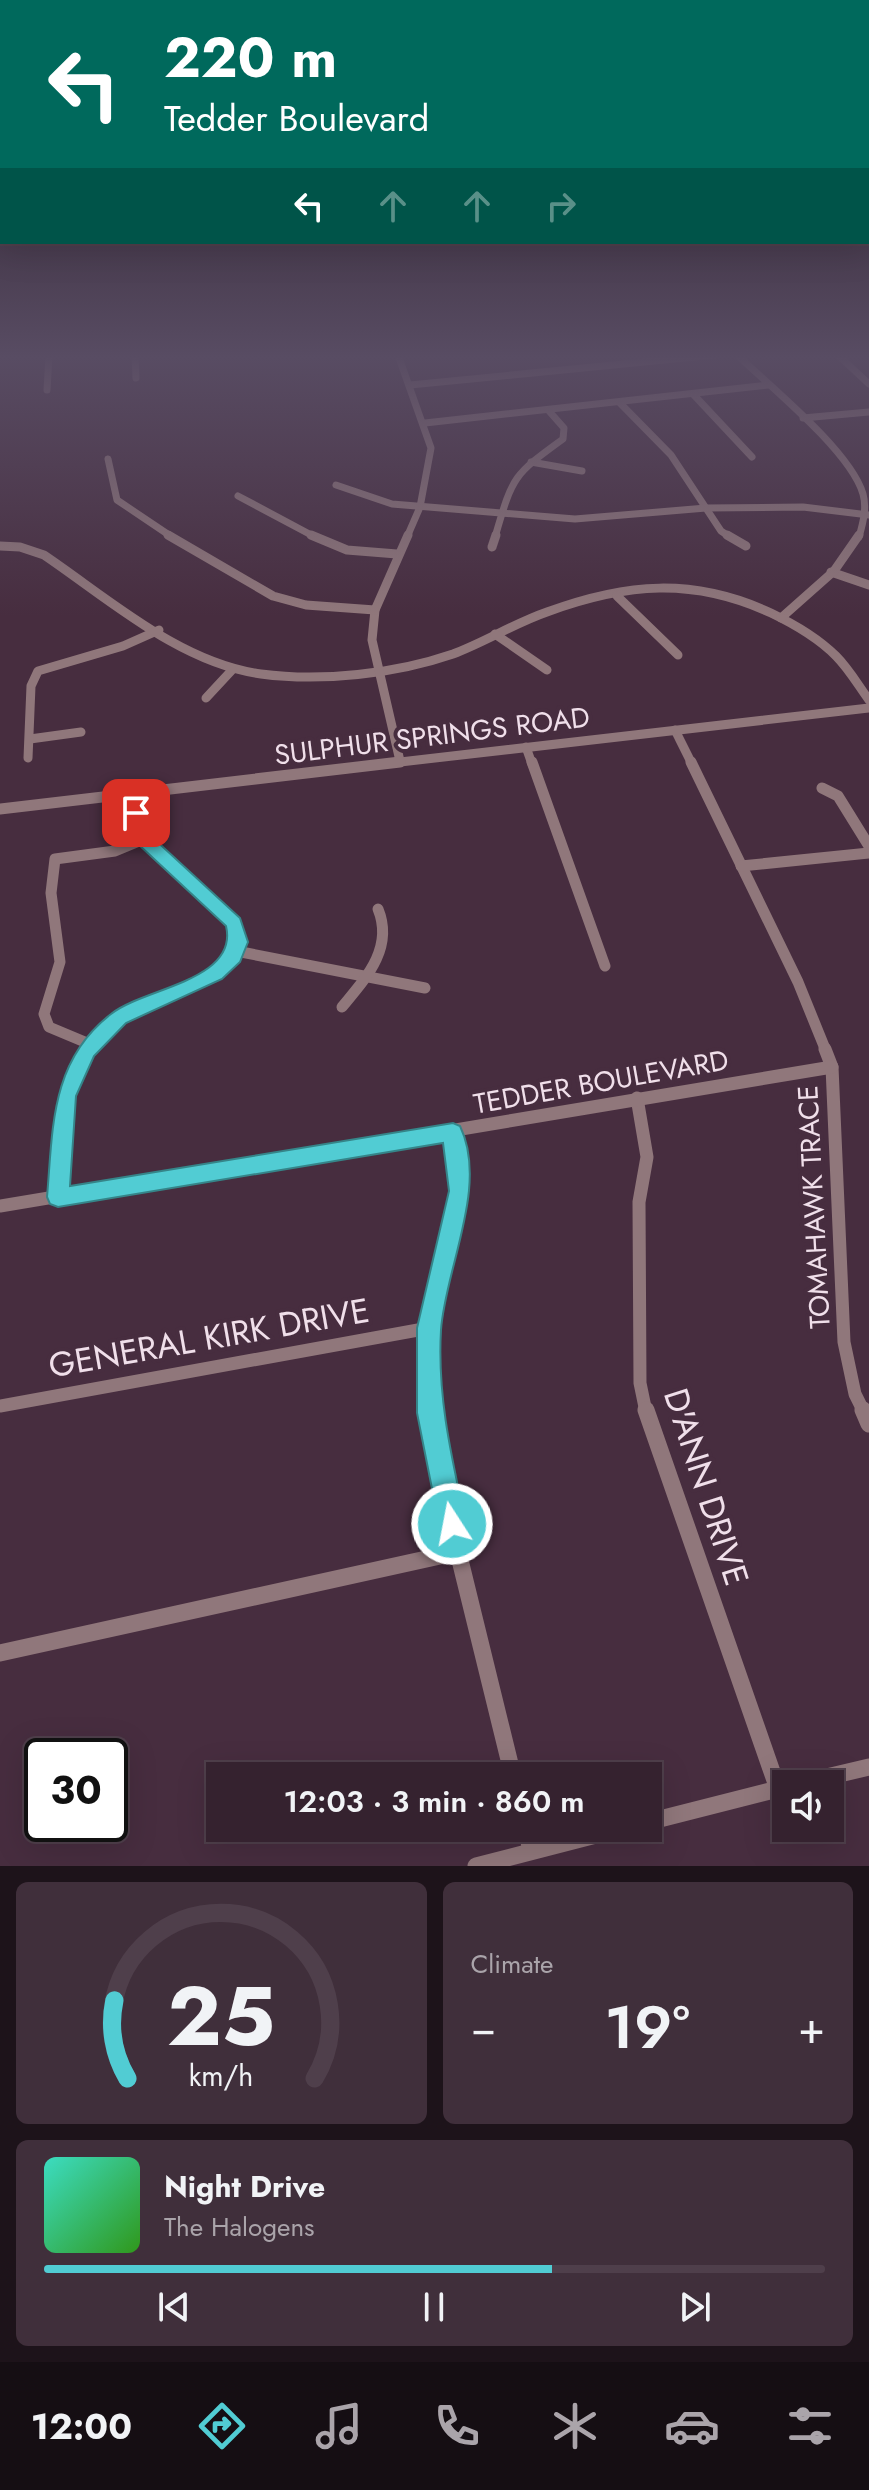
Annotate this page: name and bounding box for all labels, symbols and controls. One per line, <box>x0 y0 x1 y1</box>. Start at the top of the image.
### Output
text: 220 m <box>164 17 337 98</box>
icon: left <box>32 32 136 136</box>
text: Tedder Boulevard <box>164 92 429 144</box>
icon: left <box>287 184 331 228</box>
icon: ahead <box>371 184 415 228</box>
icon: ahead <box>455 184 499 228</box>
icon: right <box>539 184 583 228</box>
street label: SULPHUR SPRINGS ROAD <box>272 696 592 776</box>
pin <box>102 779 170 847</box>
icon: arrive <box>114 791 158 835</box>
street label: TEDDER BOULEVARD <box>470 1039 732 1125</box>
street label: TOMAHAWK TRACE <box>787 1084 841 1330</box>
street label: GENERAL KIRK DRIVE <box>45 1286 373 1390</box>
street label: D'ANN DRIVE <box>651 1382 761 1592</box>
position arrow <box>410 1482 494 1566</box>
speed limit sign: 30 <box>24 1738 128 1842</box>
map controls <box>772 1770 844 1842</box>
button: sound <box>772 1770 844 1842</box>
text: 12:03 · 3 min · 860 m <box>284 1780 585 1823</box>
text: Climate <box>471 1945 553 1983</box>
text: 25 <box>167 1956 275 2076</box>
text: 19° <box>605 1984 690 2071</box>
text: − <box>471 1996 496 2060</box>
text: + <box>798 1996 825 2060</box>
text: km/h <box>189 2055 254 2097</box>
text: Night Drive <box>164 2165 325 2208</box>
text: The Halogens <box>164 2208 315 2246</box>
icon: previous <box>152 2285 196 2329</box>
icon: pause <box>412 2285 456 2329</box>
icon: next <box>673 2285 717 2329</box>
icon: directions <box>194 2398 250 2454</box>
icon: music <box>311 2398 367 2454</box>
icon: phone <box>429 2398 485 2454</box>
icon: climate <box>547 2398 603 2454</box>
icon: car <box>664 2398 720 2454</box>
icon: filters <box>782 2398 838 2454</box>
text: 12:00 <box>31 2400 132 2452</box>

